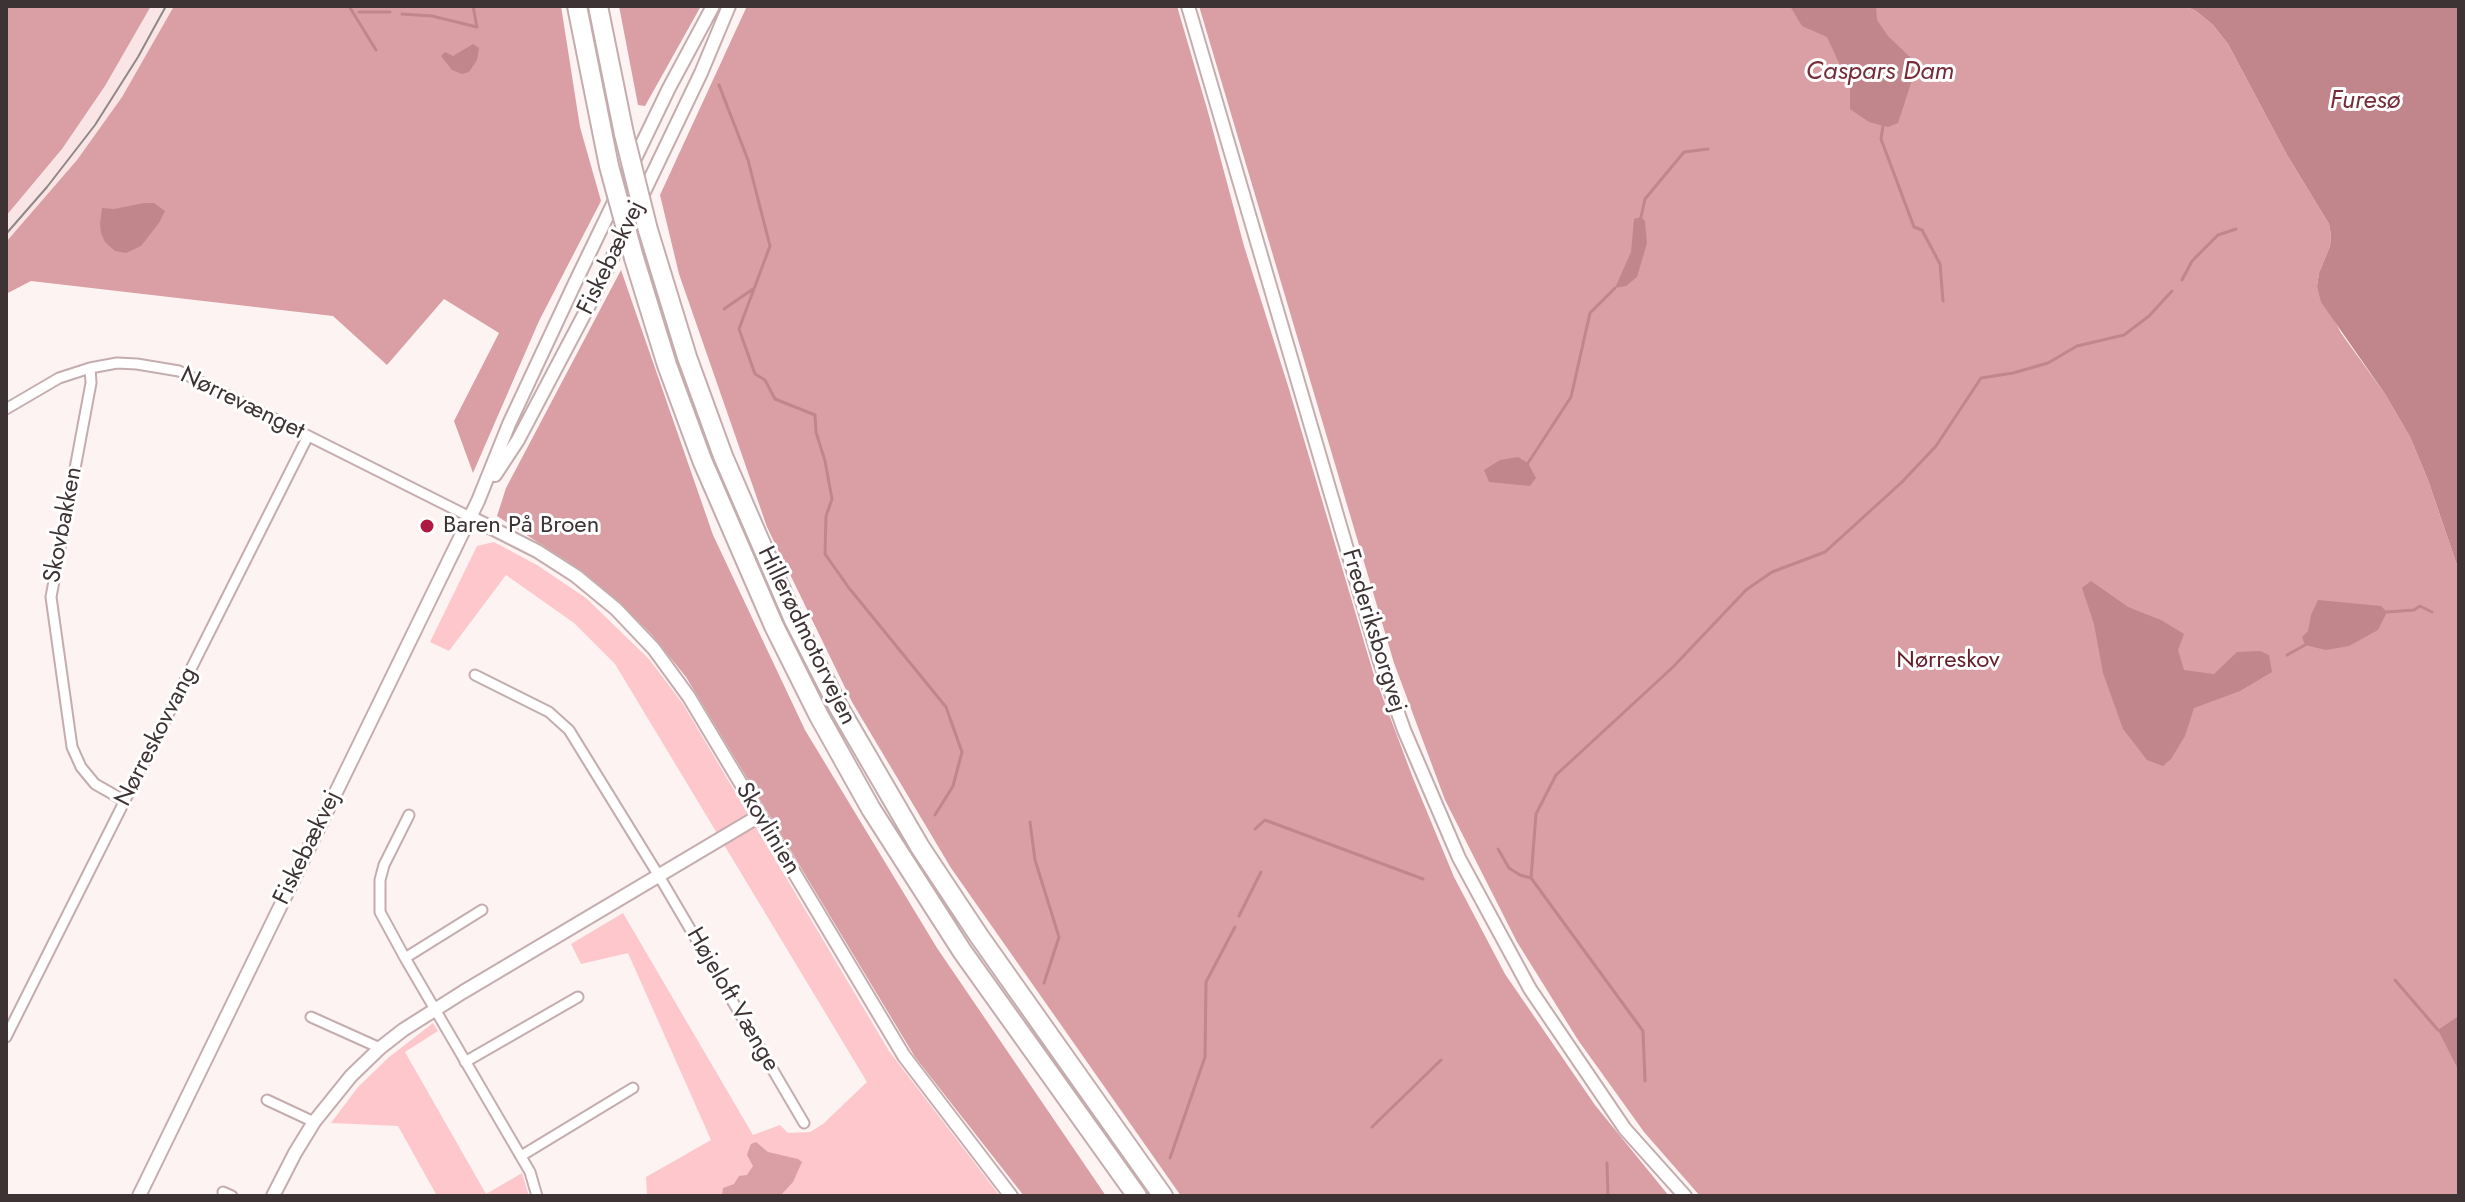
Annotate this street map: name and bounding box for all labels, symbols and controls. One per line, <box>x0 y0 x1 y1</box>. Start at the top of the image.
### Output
water label: Caspars Dam <box>1806 57 1954 89</box>
water label: Furesø <box>2330 86 2400 118</box>
street label: Fiskebækvej <box>572 196 652 320</box>
street label: Nørrevænget <box>175 362 309 446</box>
street label: Skovbakken <box>39 465 89 585</box>
place label: Baren På Broen <box>443 512 599 540</box>
marker: Baren På Broen <box>418 517 436 535</box>
street label: Hillerødmotorvejen <box>750 542 862 730</box>
street label: Frederiksborgvej <box>1334 546 1412 716</box>
park label: Nørreskov <box>1896 647 2000 675</box>
street label: Nørreskovvang <box>110 663 204 811</box>
street label: Skovlinien <box>728 778 806 880</box>
street label: Fiskebækvej <box>268 786 348 910</box>
street label: Højeloft Vænge <box>679 923 785 1077</box>

